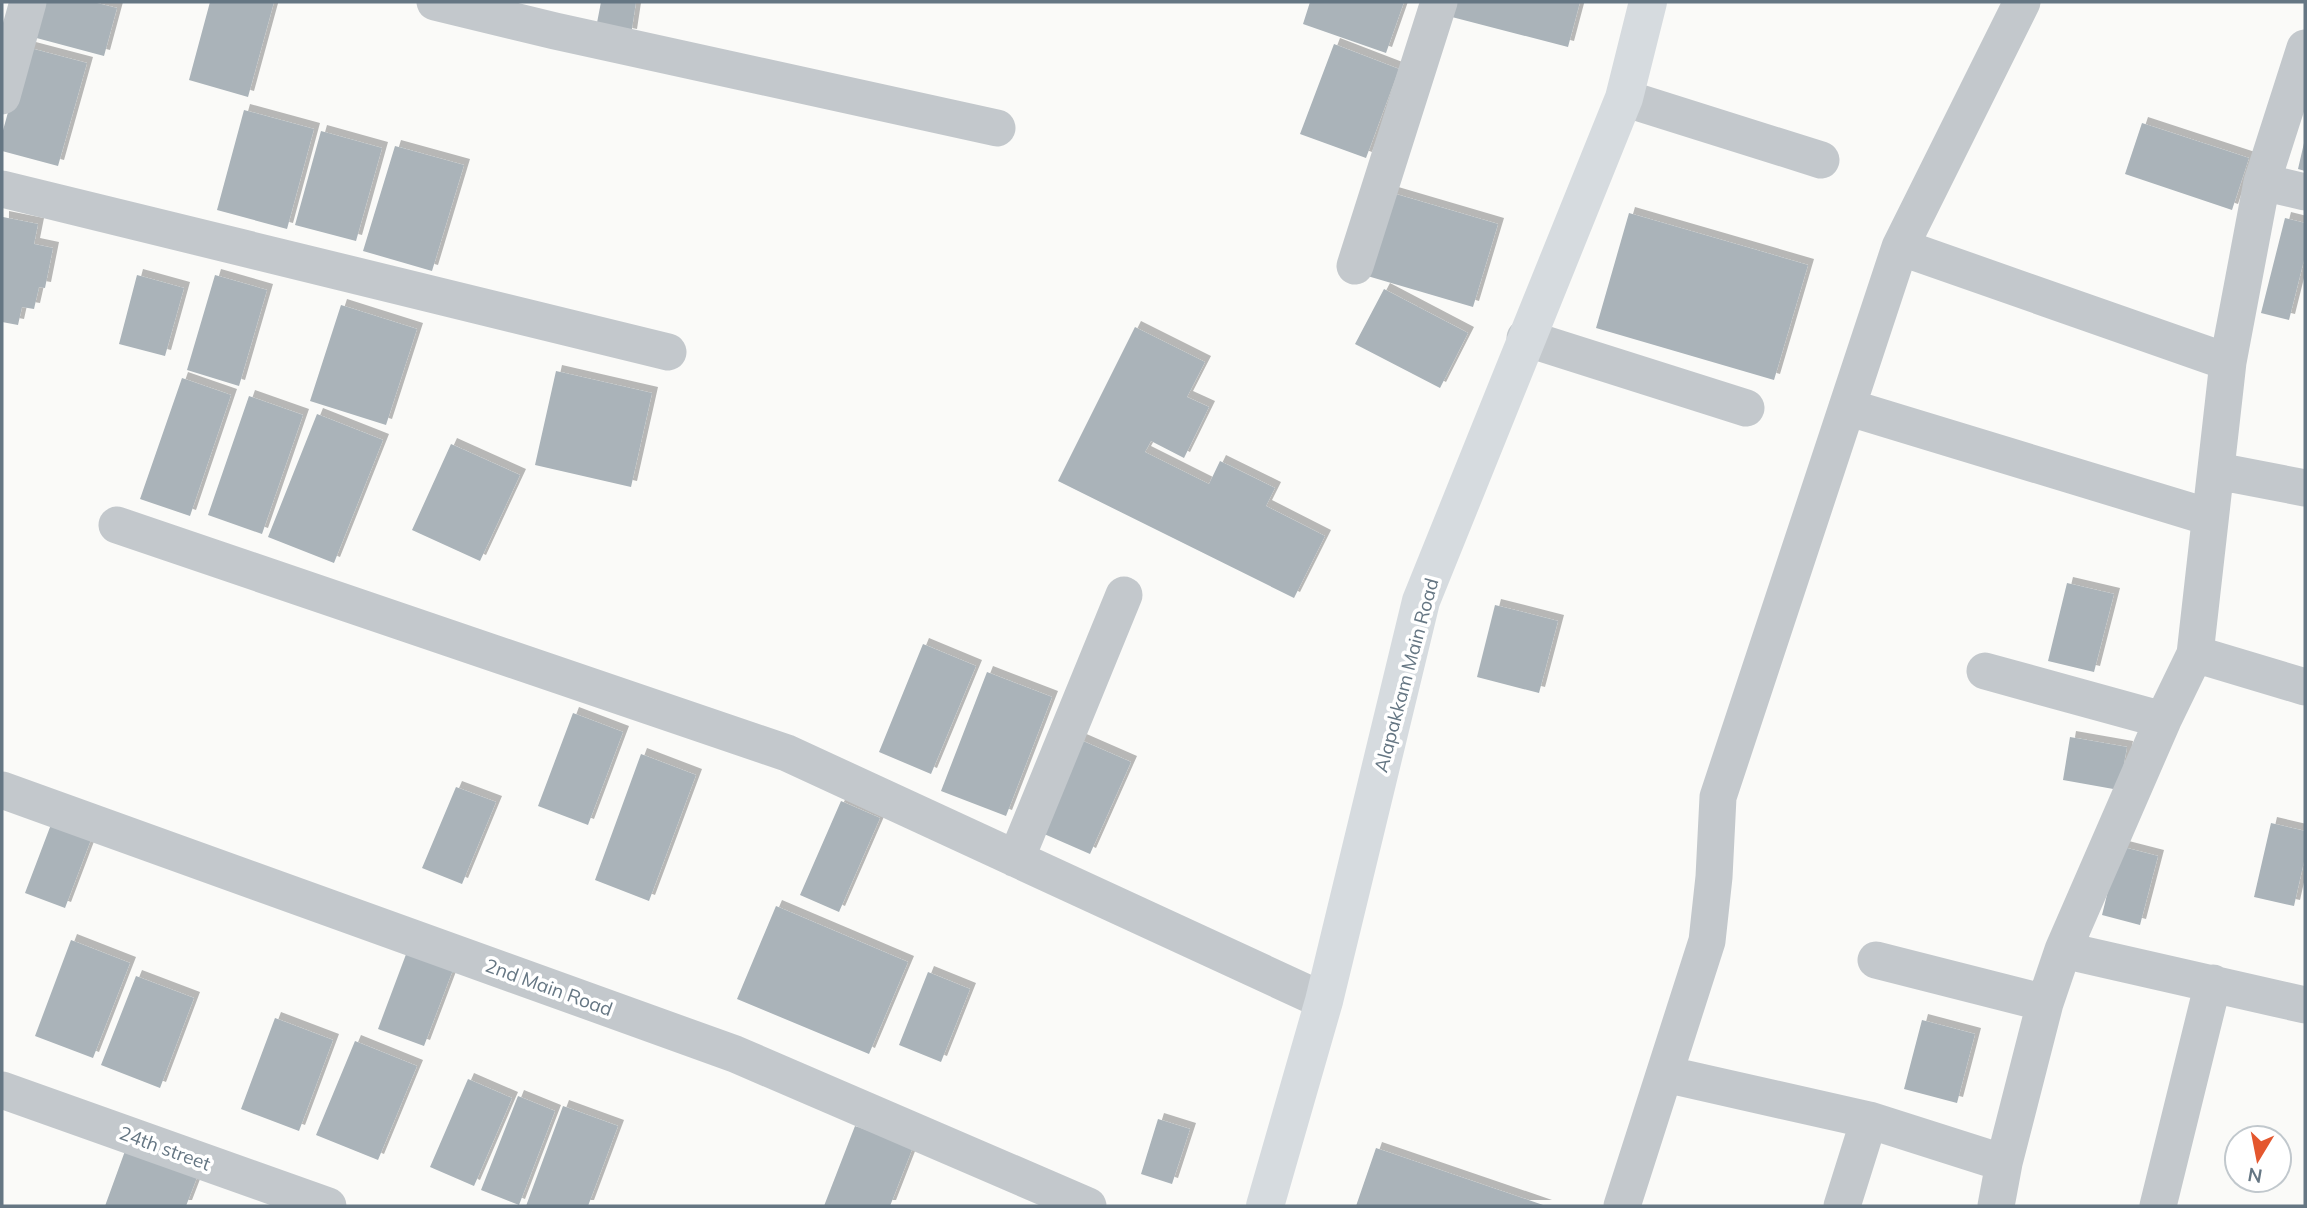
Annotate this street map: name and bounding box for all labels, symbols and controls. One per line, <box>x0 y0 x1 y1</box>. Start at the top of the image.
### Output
street label: Alapakkam Main Road <box>1369 575 1443 775</box>
street label: 2nd Main Road <box>482 953 616 1021</box>
street label: 24th street <box>116 1120 214 1176</box>
north arrow <box>2223 1124 2293 1194</box>
text: N <box>2246 1163 2264 1189</box>

